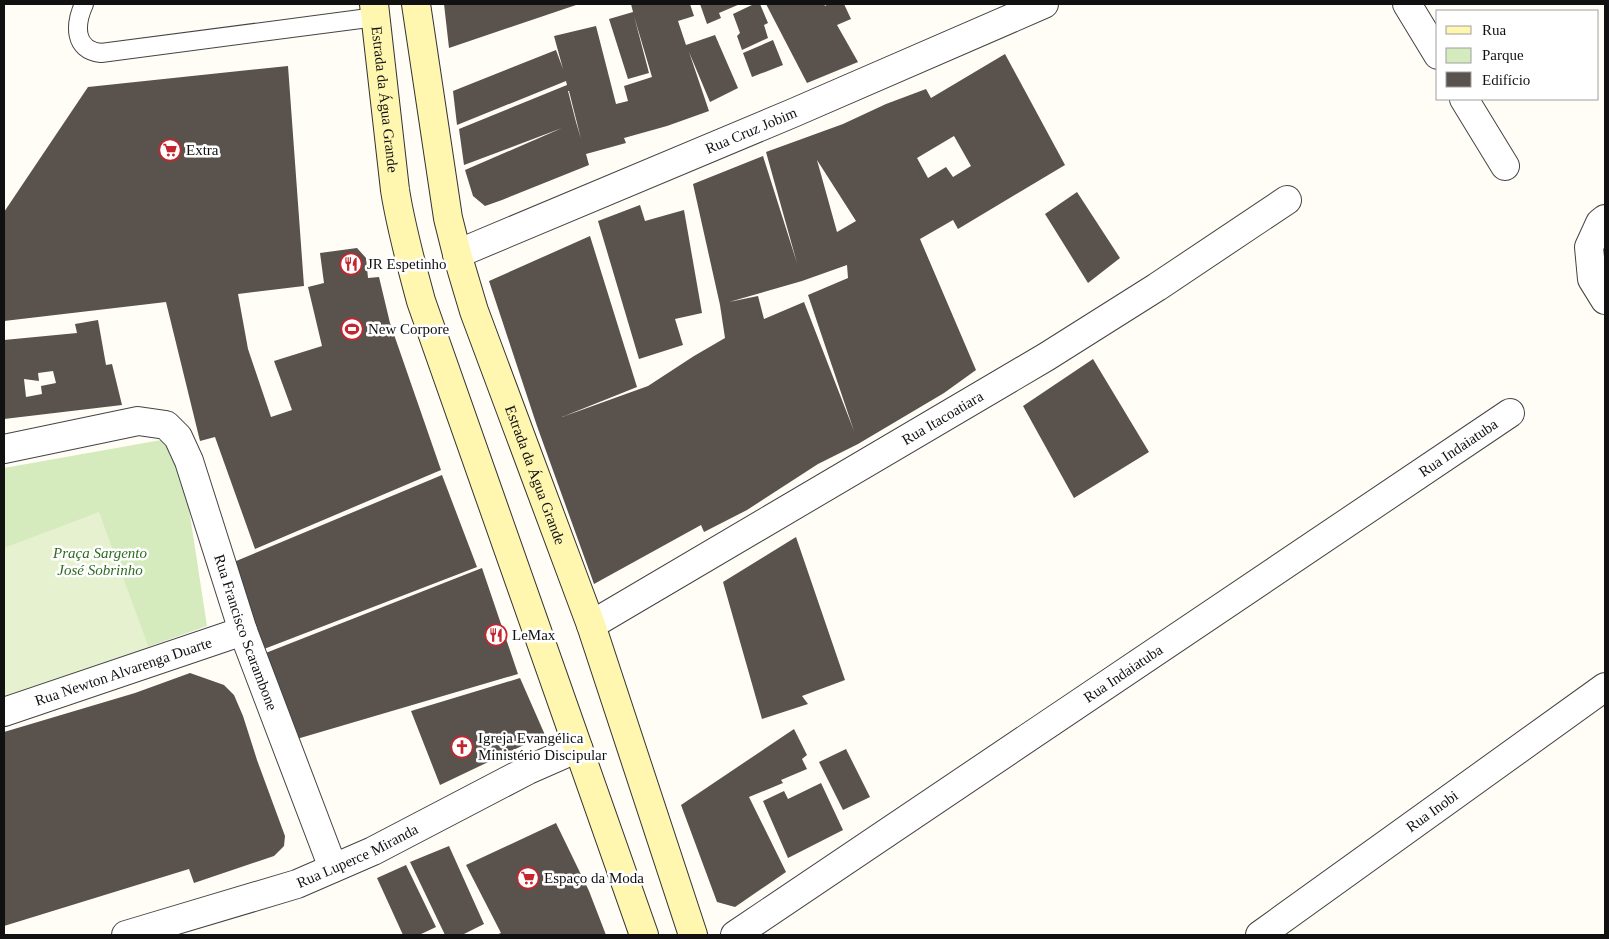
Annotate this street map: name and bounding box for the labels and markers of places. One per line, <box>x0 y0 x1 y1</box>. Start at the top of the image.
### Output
supermarket icon: Extra <box>158 138 182 162</box>
place label: Extra <box>186 142 219 158</box>
restaurant icon: JR Espetinho <box>339 252 363 276</box>
place label: JR Espetinho <box>367 256 447 272</box>
sports icon: New Corpore <box>340 317 364 341</box>
place label: New Corpore <box>368 321 450 337</box>
restaurant icon: LeMax <box>484 623 508 647</box>
place label: LeMax <box>512 627 556 643</box>
place label: Igreja Evangélica Ministério Discipular <box>478 730 607 763</box>
church icon: Igreja Evangélica Ministério Discipular <box>450 735 474 759</box>
supermarket icon: Espaço da Moda <box>516 866 540 890</box>
place label: Espaço da Moda <box>544 870 644 886</box>

